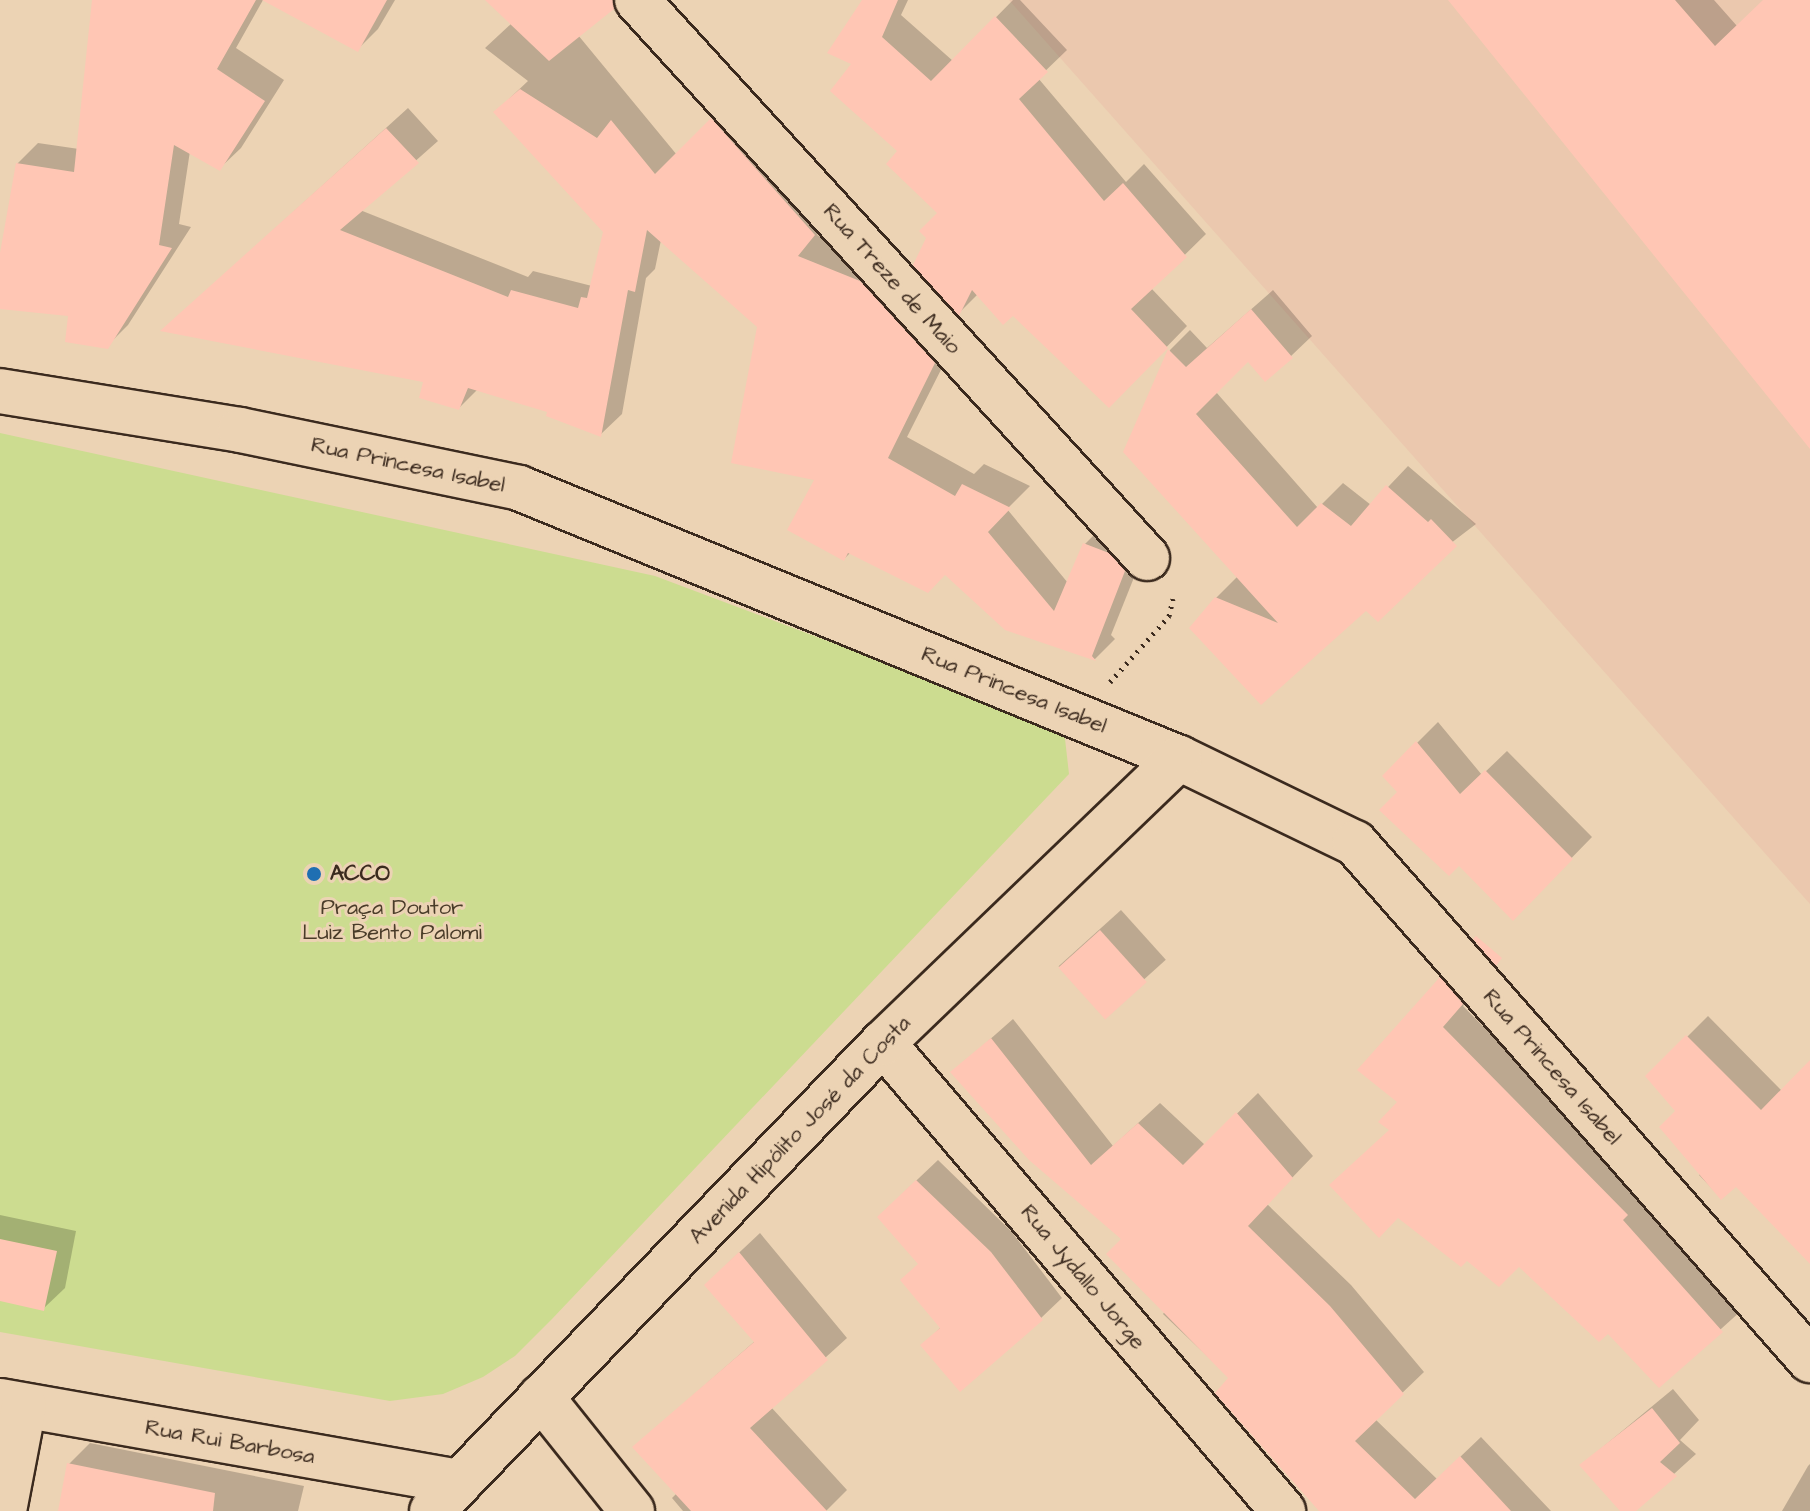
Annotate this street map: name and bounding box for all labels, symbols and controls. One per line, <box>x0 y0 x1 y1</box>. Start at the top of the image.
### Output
street label: Rua Treze de Maio <box>818 198 966 360</box>
street label: Rua Princesa Isabel <box>309 432 507 498</box>
street label: Rua Princesa Isabel <box>917 641 1111 739</box>
place label: ACCO <box>330 861 390 887</box>
marker: ACCO <box>305 865 323 883</box>
park label: Praça Doutor Luiz Bento Palomi <box>302 894 482 946</box>
street label: Rua Princesa Isabel <box>1477 984 1627 1150</box>
street label: Avenida Hipólito José da Costa <box>684 1010 916 1250</box>
street label: Rua Jydallo Jorge <box>1015 1199 1151 1355</box>
street label: Rua Rui Barbosa <box>143 1414 317 1470</box>

